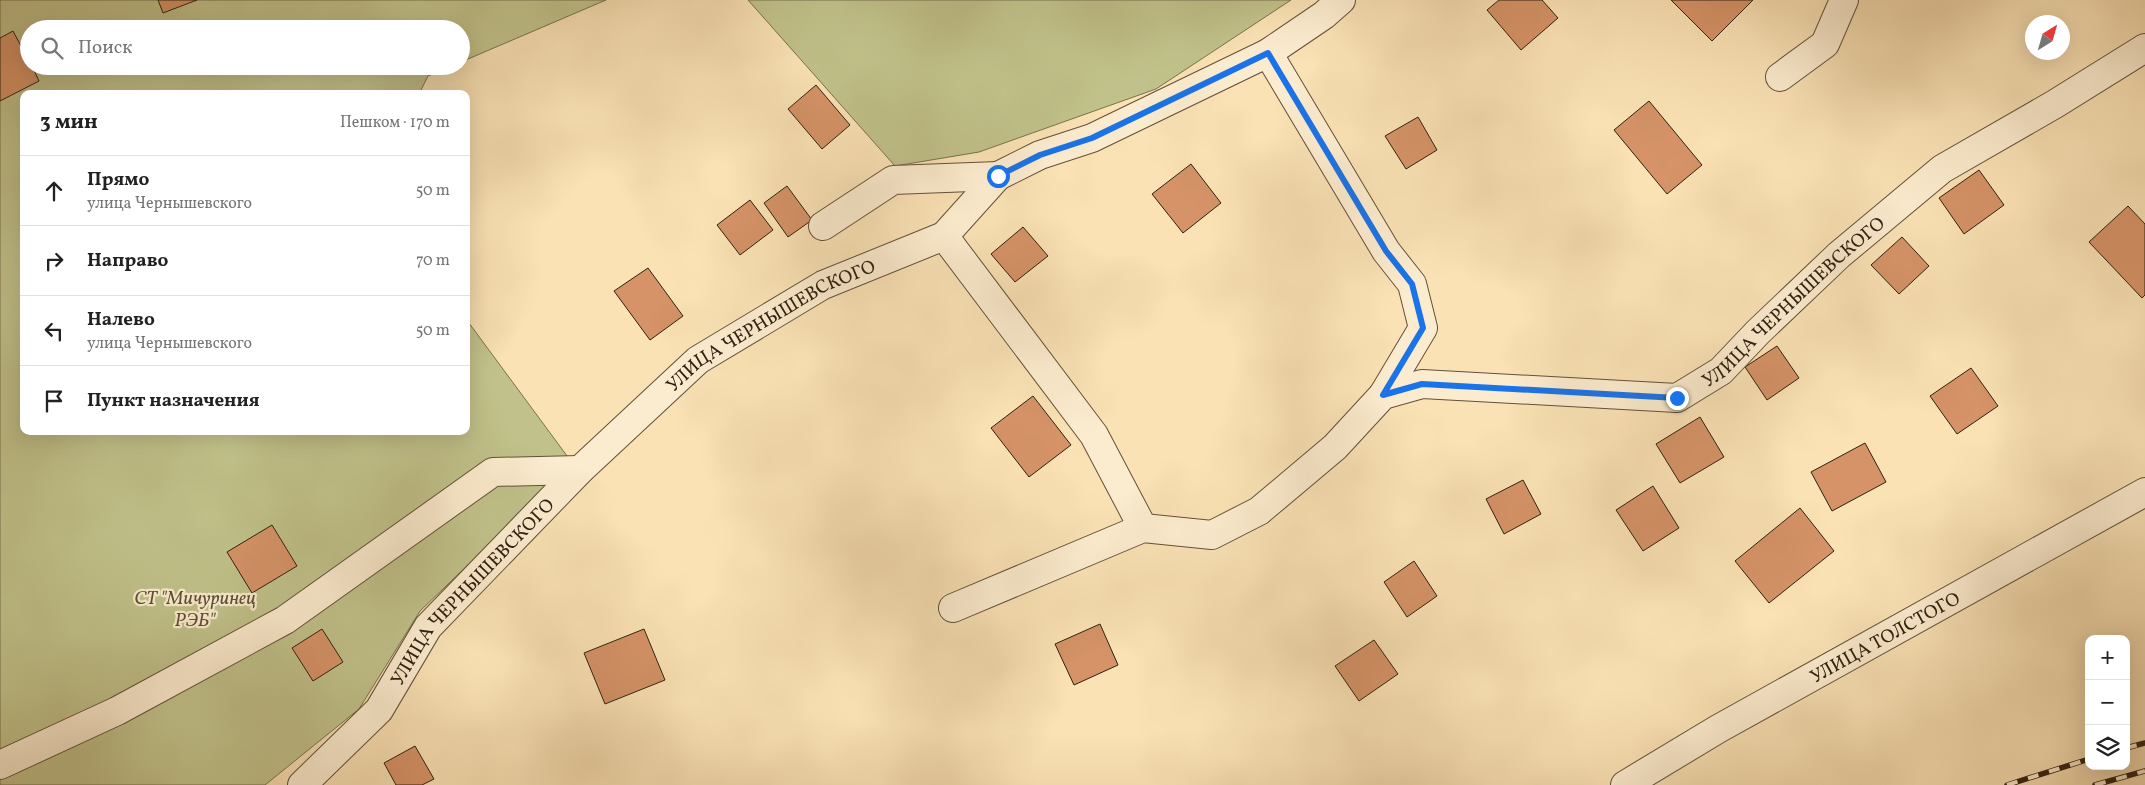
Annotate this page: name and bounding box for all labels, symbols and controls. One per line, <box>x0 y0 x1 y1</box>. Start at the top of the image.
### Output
north arrow <box>2025 15 2070 60</box>
search box <box>20 20 470 75</box>
icon: search <box>38 34 66 62</box>
text: Поиск <box>78 35 132 61</box>
text: 3 мин <box>40 108 98 137</box>
text: Пешком · 170 m <box>340 112 450 134</box>
route start <box>987 165 1010 188</box>
text: Прямо <box>87 167 149 193</box>
icon: ahead <box>40 177 68 205</box>
text: 50 m <box>416 180 450 202</box>
text: улица Чернышевского <box>87 193 252 215</box>
street label: УЛИЦА ЧЕРНЫШЕВСКОГО <box>1698 211 1891 395</box>
icon: right <box>40 247 68 275</box>
text: Направо <box>87 248 169 274</box>
text: 70 m <box>416 250 450 272</box>
street label: УЛИЦА ЧЕРНЫШЕВСКОГО <box>661 254 880 398</box>
text: Налево <box>87 307 155 333</box>
icon: left <box>40 317 68 345</box>
text: 50 m <box>416 320 450 342</box>
text: улица Чернышевского <box>87 333 252 355</box>
icon: arrive <box>40 387 68 415</box>
route end <box>1666 387 1689 410</box>
text: Пункт назначения <box>87 388 260 414</box>
street label: УЛИЦА ЧЕРНЫШЕВСКОГО <box>385 493 561 691</box>
park label: СТ "Мичуринец РЭБ" <box>134 586 256 634</box>
street label: УЛИЦА ТОЛСТОГО <box>1806 586 1965 690</box>
map controls <box>2085 635 2130 770</box>
button: + <box>2085 635 2130 680</box>
button: − <box>2085 680 2130 725</box>
button: layers <box>2085 725 2130 770</box>

